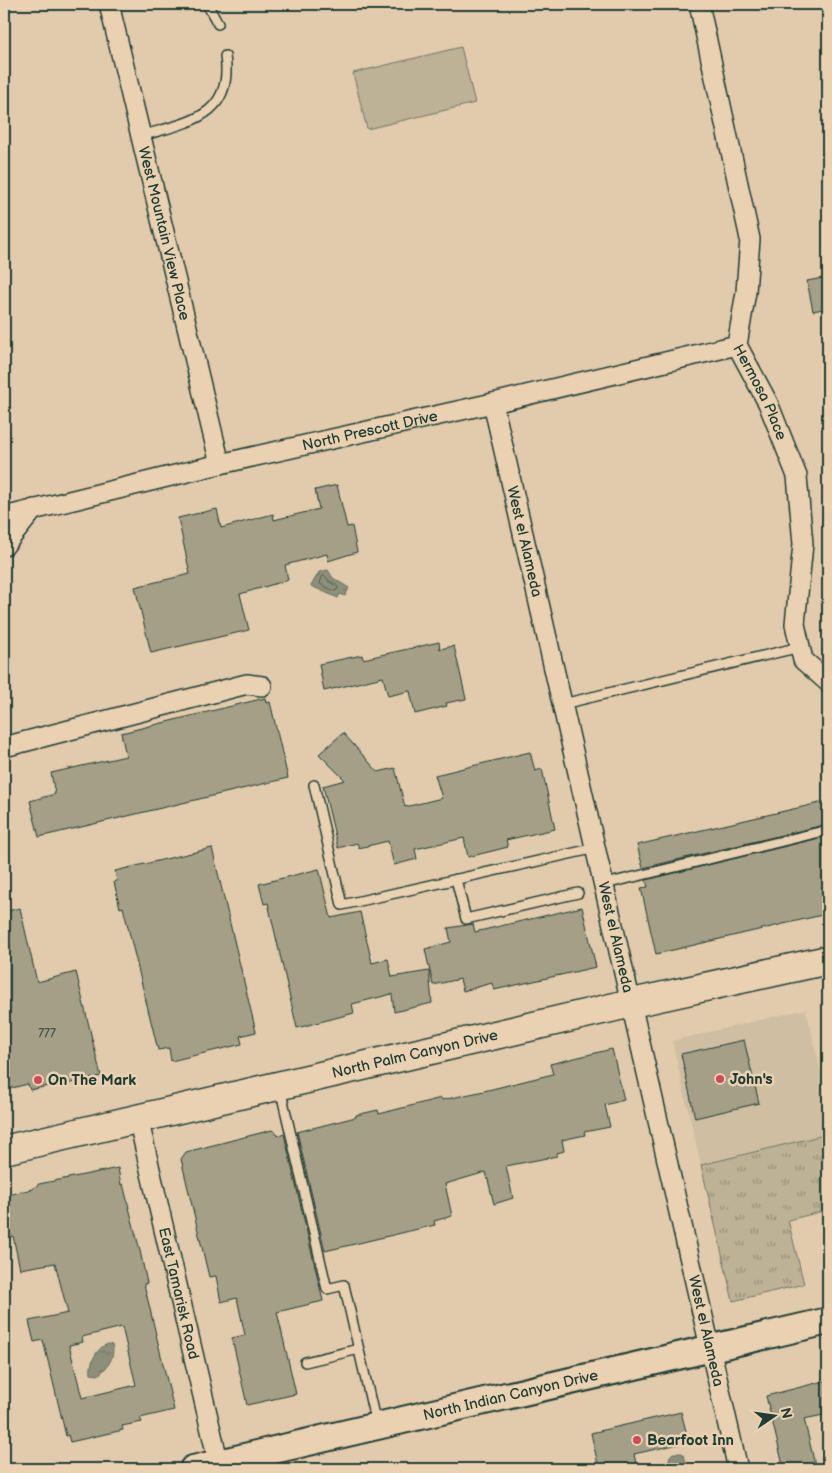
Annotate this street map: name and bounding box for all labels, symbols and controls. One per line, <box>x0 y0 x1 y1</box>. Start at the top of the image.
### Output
street label: West Mountain View Place <box>134 145 194 322</box>
street label: Hermosa Place <box>728 341 791 443</box>
street label: North Prescott Drive <box>300 407 440 455</box>
street label: West el Alameda <box>502 484 546 599</box>
street label: West el Alameda <box>593 880 637 995</box>
house number: 777 <box>38 1026 56 1041</box>
street label: North Palm Canyon Drive <box>330 1026 500 1083</box>
place label: John's <box>730 1070 773 1089</box>
place label: On The Mark <box>48 1071 136 1090</box>
marker: John's <box>714 1073 726 1085</box>
marker: On The Mark <box>32 1074 44 1086</box>
street label: East Tamarisk Road <box>154 1225 203 1361</box>
street label: West el Alameda <box>684 1273 728 1388</box>
street label: North Indian Canyon Drive <box>421 1366 600 1425</box>
north arrow <box>750 1390 800 1440</box>
text: N <box>777 1406 796 1420</box>
place label: Bearfoot Inn <box>647 1431 734 1450</box>
marker: Bearfoot Inn <box>631 1434 643 1446</box>

